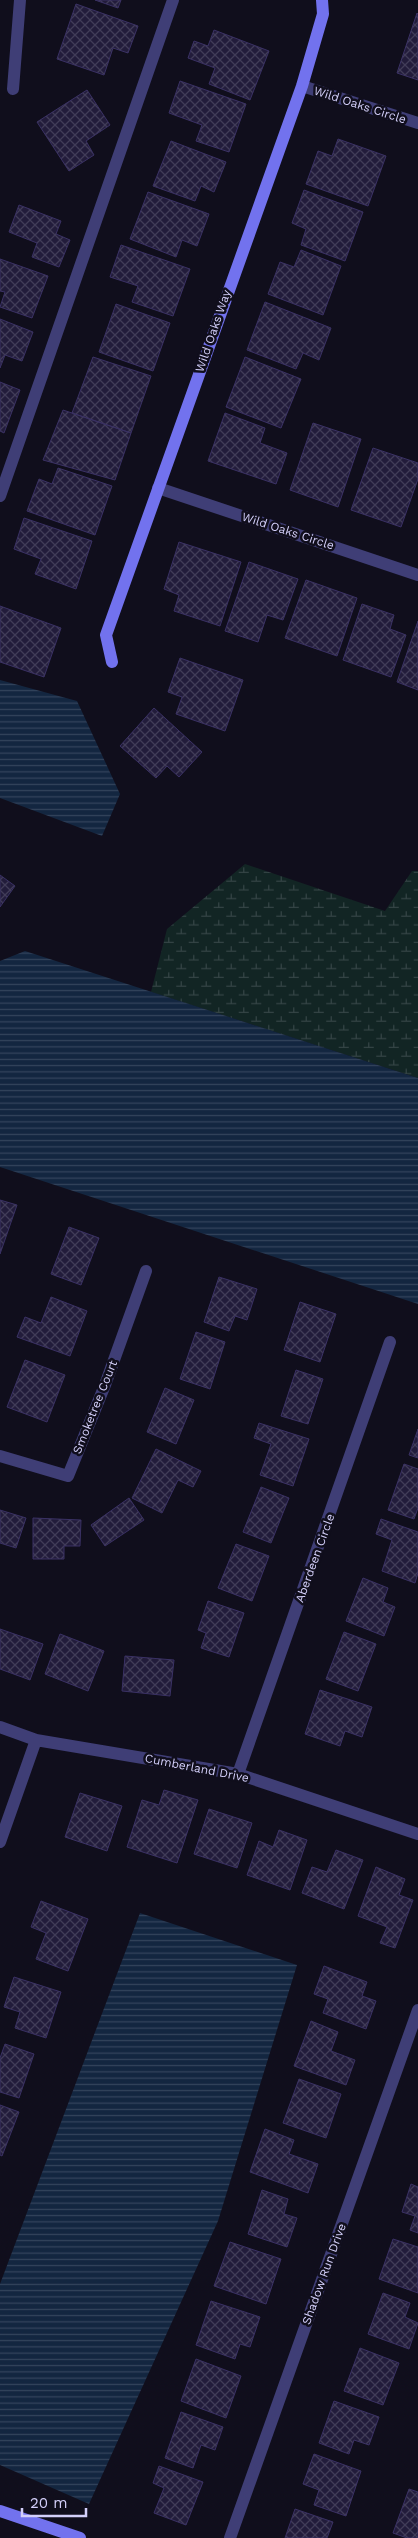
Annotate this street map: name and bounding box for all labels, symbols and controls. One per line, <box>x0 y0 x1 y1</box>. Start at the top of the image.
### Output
street label: Wild Oaks Circle <box>312 83 408 127</box>
street label: Wild Oaks Way <box>192 287 234 374</box>
street label: Wild Oaks Circle <box>240 509 336 553</box>
street label: Smoketree Court <box>70 1358 120 1456</box>
street label: Aberdeen Circle <box>292 1512 338 1604</box>
street label: Cumberland Drive <box>144 1751 250 1785</box>
street label: Shadow Run Drive <box>299 2221 349 2327</box>
scale bar <box>22 2486 86 2518</box>
text: 20 m <box>30 2494 68 2512</box>

